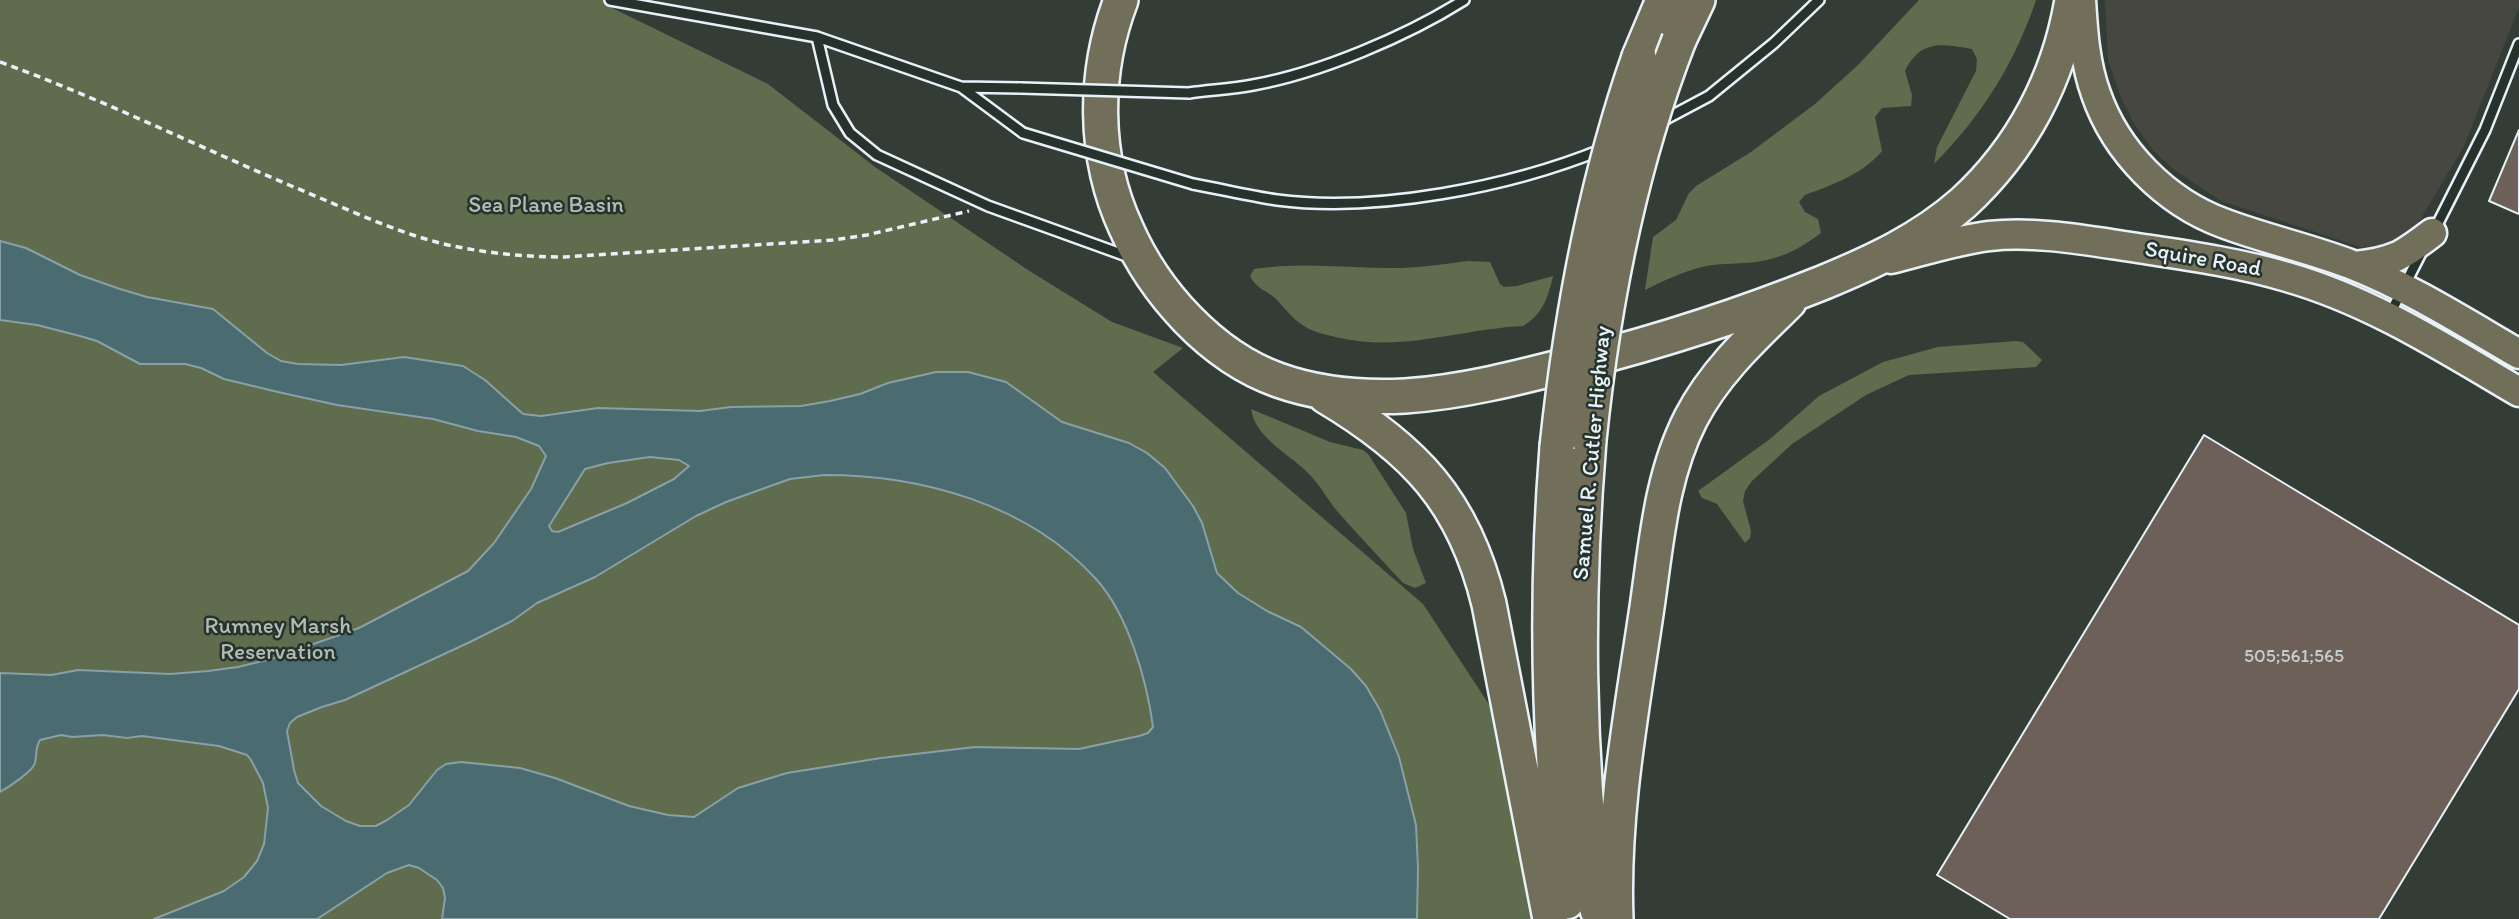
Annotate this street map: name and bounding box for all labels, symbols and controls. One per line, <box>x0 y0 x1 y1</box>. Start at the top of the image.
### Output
park label: Sea Plane Basin <box>468 192 624 220</box>
street label: Squire Road <box>2143 236 2263 284</box>
street label: Samuel R. Cutler Highway <box>1568 325 1618 581</box>
park label: Rumney Marsh Reservation <box>205 613 351 667</box>
house number: 505;561;565 <box>2244 646 2344 668</box>

